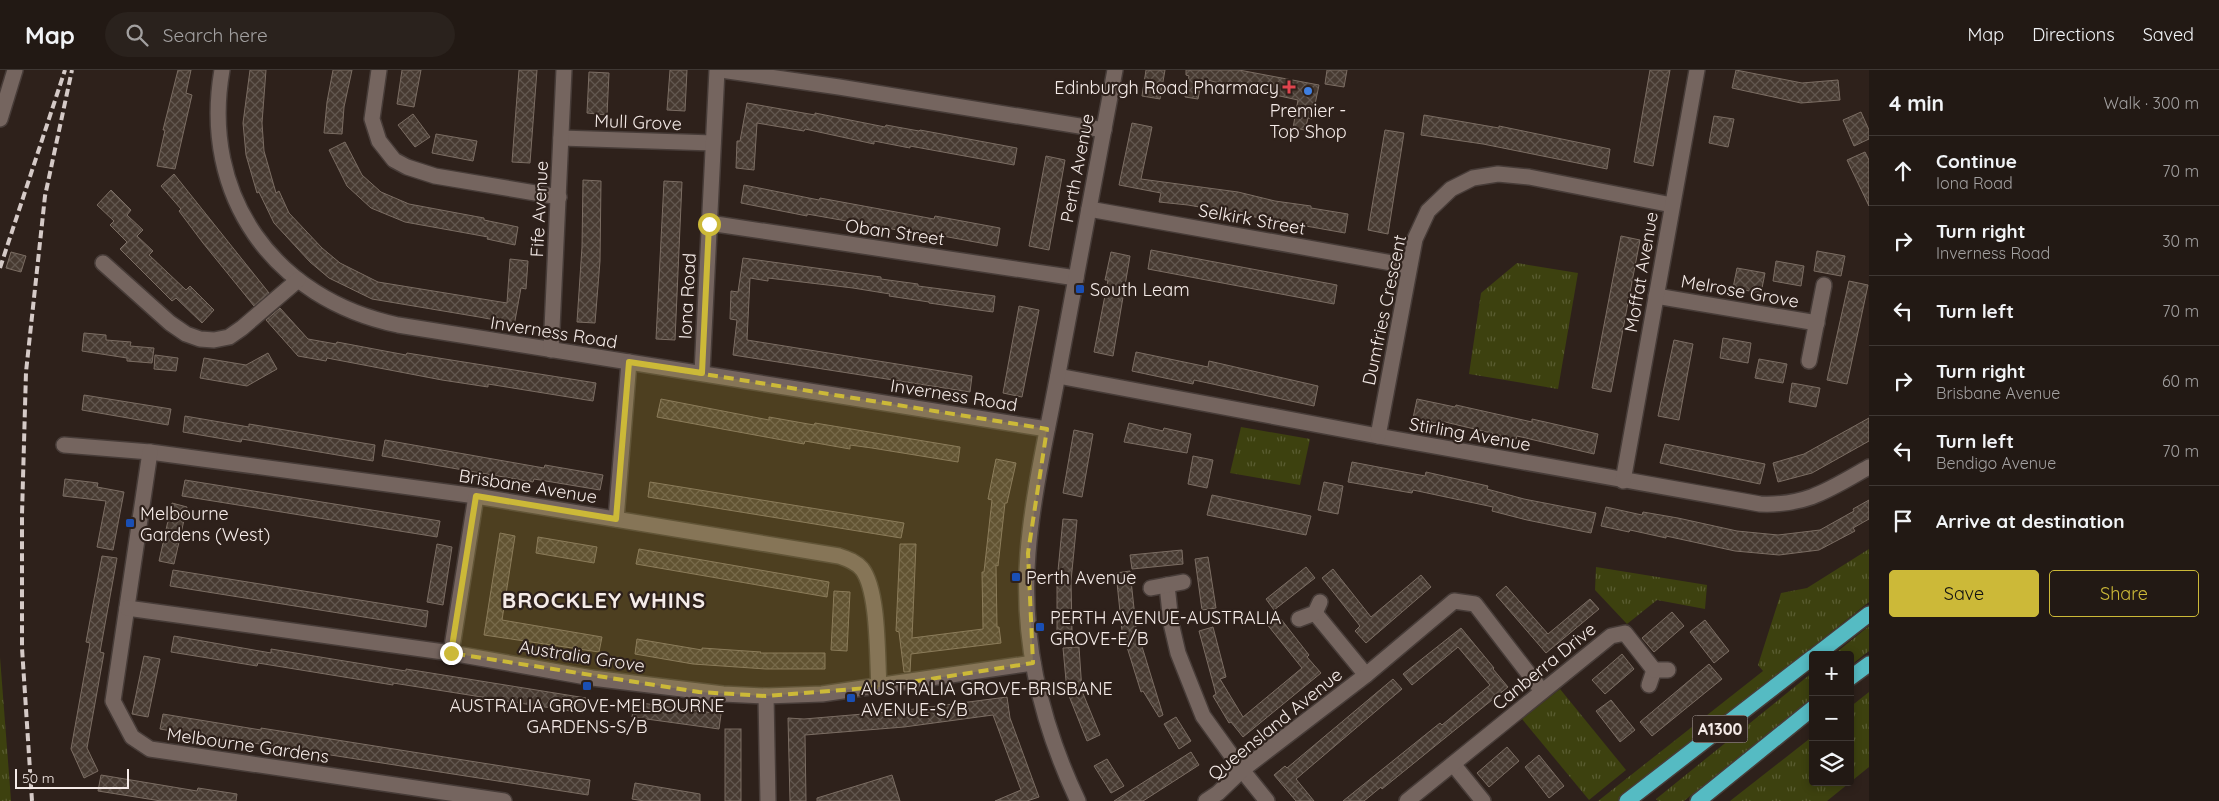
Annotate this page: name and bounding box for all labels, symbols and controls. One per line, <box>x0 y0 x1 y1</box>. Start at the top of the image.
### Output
search box <box>105 12 455 57</box>
text: Map <box>25 20 75 50</box>
icon: search <box>123 21 151 49</box>
text: Search here <box>163 23 268 47</box>
text: Map <box>1967 23 2004 46</box>
text: Directions <box>2032 23 2115 46</box>
text: Saved <box>2143 23 2194 46</box>
place label: Edinburgh Road Pharmacy <box>1054 76 1279 99</box>
marker: Edinburgh Road Pharmacy <box>1283 81 1295 93</box>
marker: Premier - Top Shop <box>1302 85 1314 97</box>
text: 4 min <box>1889 90 1944 116</box>
text: Walk · 300 m <box>2104 93 2199 113</box>
place label: Premier - Top Shop <box>1269 99 1347 143</box>
street label: Mull Grove <box>594 109 682 135</box>
street label: Perth Avenue <box>1055 112 1099 224</box>
text: Continue <box>1936 149 2017 173</box>
icon: ahead <box>1889 157 1917 185</box>
street label: Fife Avenue <box>525 160 553 258</box>
text: 70 m <box>2162 161 2199 181</box>
text: Iona Road <box>1936 173 2013 193</box>
street label: Selkirk Street <box>1197 198 1307 240</box>
street label: Moffat Avenue <box>1619 210 1663 334</box>
route start <box>698 213 721 236</box>
street label: Oban Street <box>844 214 946 250</box>
text: Turn right <box>1936 219 2025 243</box>
icon: right <box>1889 227 1917 255</box>
text: 30 m <box>2162 231 2199 251</box>
street label: Dumfries Crescent <box>1357 233 1411 387</box>
text: Inverness Road <box>1936 243 2050 263</box>
street label: Iona Road <box>673 252 701 340</box>
street label: Melrose Grove <box>1679 269 1801 313</box>
place label: South Leam <box>1090 278 1190 301</box>
marker: South Leam <box>1074 283 1086 295</box>
icon: left <box>1889 297 1917 325</box>
text: Turn left <box>1936 299 2014 323</box>
text: 70 m <box>2162 301 2199 321</box>
street label: Inverness Road <box>489 311 619 353</box>
text: Turn right <box>1936 359 2025 383</box>
icon: right <box>1889 367 1917 395</box>
text: 60 m <box>2162 371 2199 391</box>
street label: Inverness Road <box>889 374 1019 416</box>
text: Brisbane Avenue <box>1936 383 2060 403</box>
street label: Stirling Avenue <box>1407 412 1533 456</box>
text: Turn left <box>1936 429 2014 453</box>
icon: left <box>1889 437 1917 465</box>
text: 70 m <box>2162 441 2199 461</box>
text: Bendigo Avenue <box>1936 453 2056 473</box>
street label: Brisbane Avenue <box>457 464 599 508</box>
place label: Melbourne Gardens (West) <box>140 502 270 546</box>
icon: arrive <box>1889 507 1917 535</box>
text: Arrive at destination <box>1936 509 2125 533</box>
marker: Melbourne Gardens (West) <box>124 517 136 529</box>
place label: Perth Avenue <box>1026 566 1136 589</box>
button: Save <box>1889 570 2039 617</box>
button: Share <box>2049 570 2199 617</box>
marker: Perth Avenue <box>1010 571 1022 583</box>
district label: BROCKLEY WHINS <box>502 586 706 614</box>
place label: PERTH AVENUE-AUSTRALIA GROVE-E/B <box>1050 606 1282 650</box>
street label: Canberra Drive <box>1487 617 1601 715</box>
marker: PERTH AVENUE-AUSTRALIA GROVE-E/B <box>1034 621 1046 633</box>
street label: Australia Grove <box>517 635 647 677</box>
route end <box>440 642 463 665</box>
map controls <box>1809 651 1854 786</box>
button: + <box>1809 651 1854 696</box>
street label: Queensland Avenue <box>1203 663 1347 785</box>
place label: AUSTRALIA GROVE-BRISBANE AVENUE-S/B <box>861 677 1113 721</box>
marker: AUSTRALIA GROVE-MELBOURNE GARDENS-S/B <box>581 680 593 692</box>
marker: AUSTRALIA GROVE-BRISBANE AVENUE-S/B <box>845 692 857 704</box>
place label: AUSTRALIA GROVE-MELBOURNE GARDENS-S/B <box>449 694 725 738</box>
button: − <box>1809 696 1854 741</box>
road number: A1300 <box>1692 716 1748 742</box>
street label: Melbourne Gardens <box>165 722 331 768</box>
button: layers <box>1809 741 1854 786</box>
scale bar <box>15 766 129 789</box>
text: 50 m <box>22 769 55 787</box>

